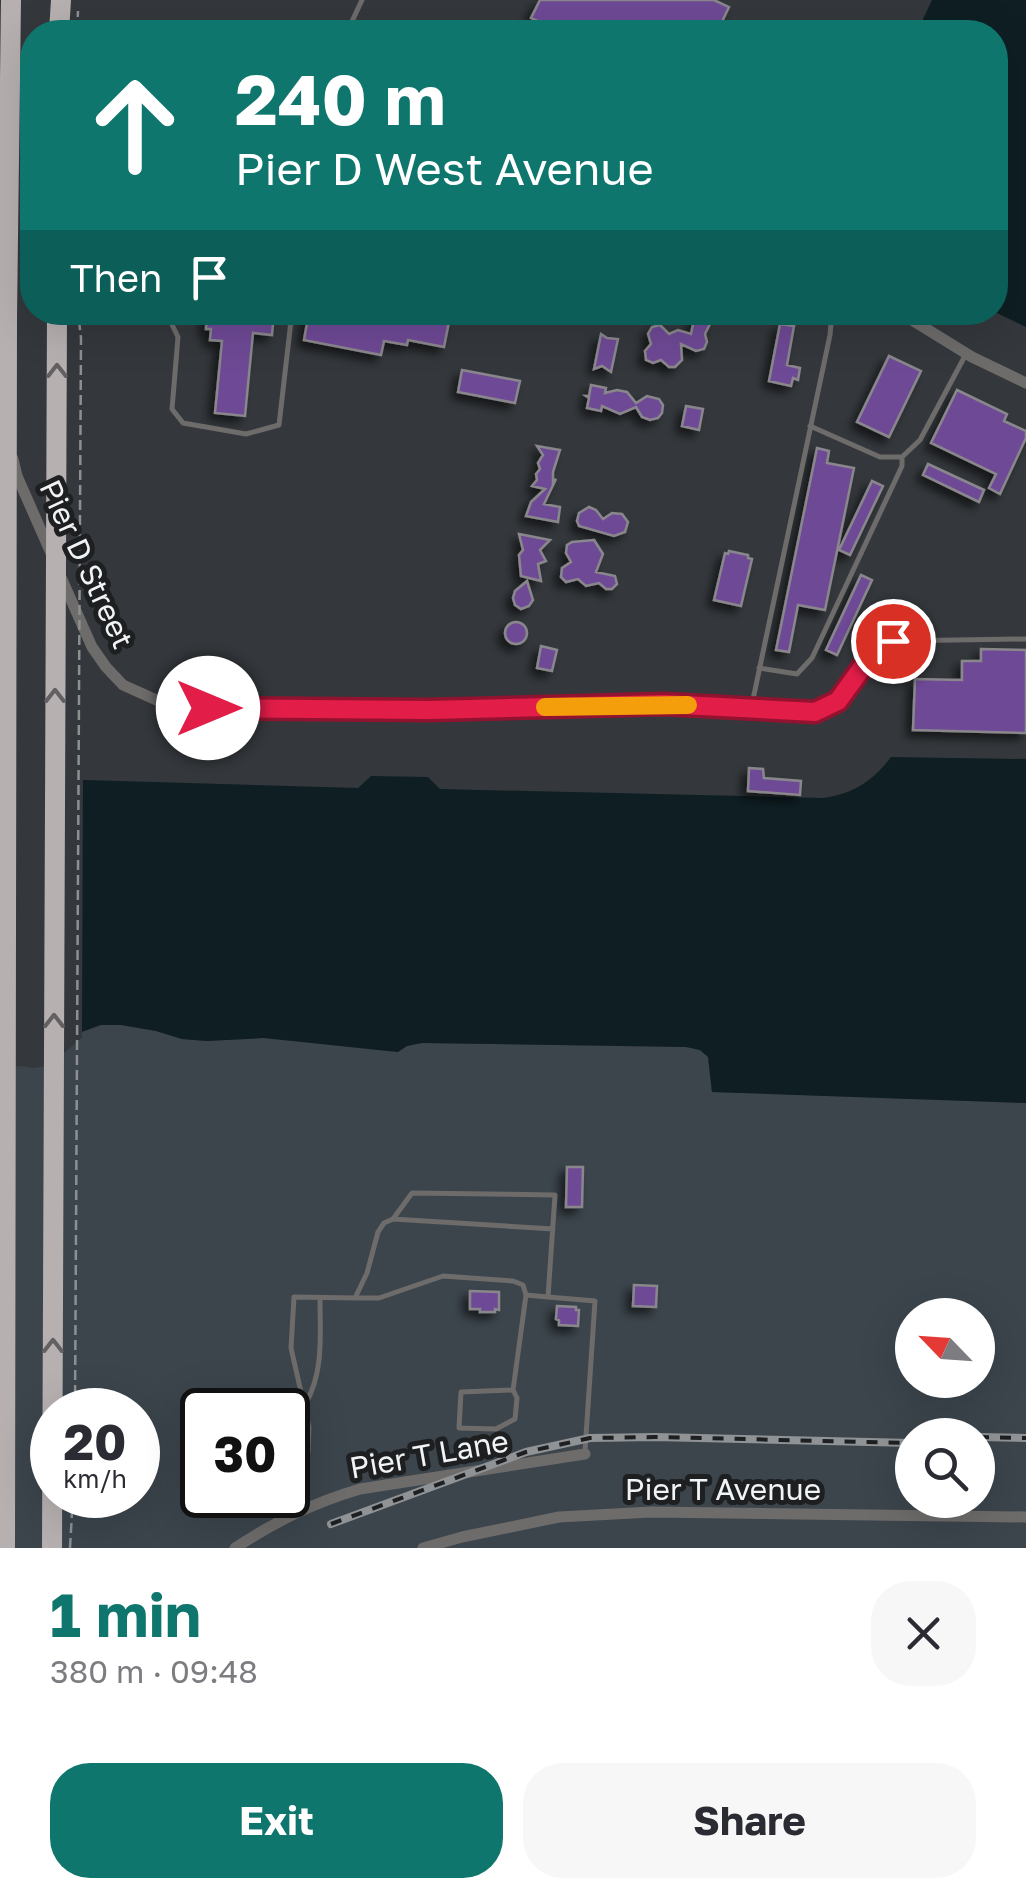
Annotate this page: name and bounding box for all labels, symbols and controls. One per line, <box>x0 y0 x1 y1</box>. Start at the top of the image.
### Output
text: 240 m <box>235 56 446 140</box>
icon: ahead <box>70 60 200 190</box>
text: Pier D West Avenue <box>235 141 654 195</box>
icon: arrive <box>182 250 237 305</box>
text: Then <box>70 255 162 300</box>
one-way arrow <box>46 362 68 378</box>
street label: Pier D Street <box>32 474 142 654</box>
pin <box>851 599 936 684</box>
icon: arrive <box>866 614 921 669</box>
position arrow <box>156 656 260 760</box>
one-way arrow <box>44 687 66 702</box>
one-way arrow <box>43 1012 65 1028</box>
north arrow <box>895 1298 995 1398</box>
map controls <box>895 1298 995 1518</box>
one-way arrow <box>42 1337 64 1352</box>
speed limit sign: 30 <box>180 1388 310 1518</box>
text: 20 <box>63 1411 126 1471</box>
button: search <box>895 1418 995 1518</box>
street label: Pier T Lane <box>347 1422 511 1486</box>
text: km/h <box>63 1463 127 1494</box>
street label: Pier T Avenue <box>625 1471 821 1507</box>
text: 1 min <box>50 1578 201 1650</box>
button: close <box>871 1581 976 1686</box>
text: 380 m · 09:48 <box>50 1652 258 1690</box>
button: Exit <box>50 1763 503 1878</box>
button: Share <box>523 1763 976 1878</box>

